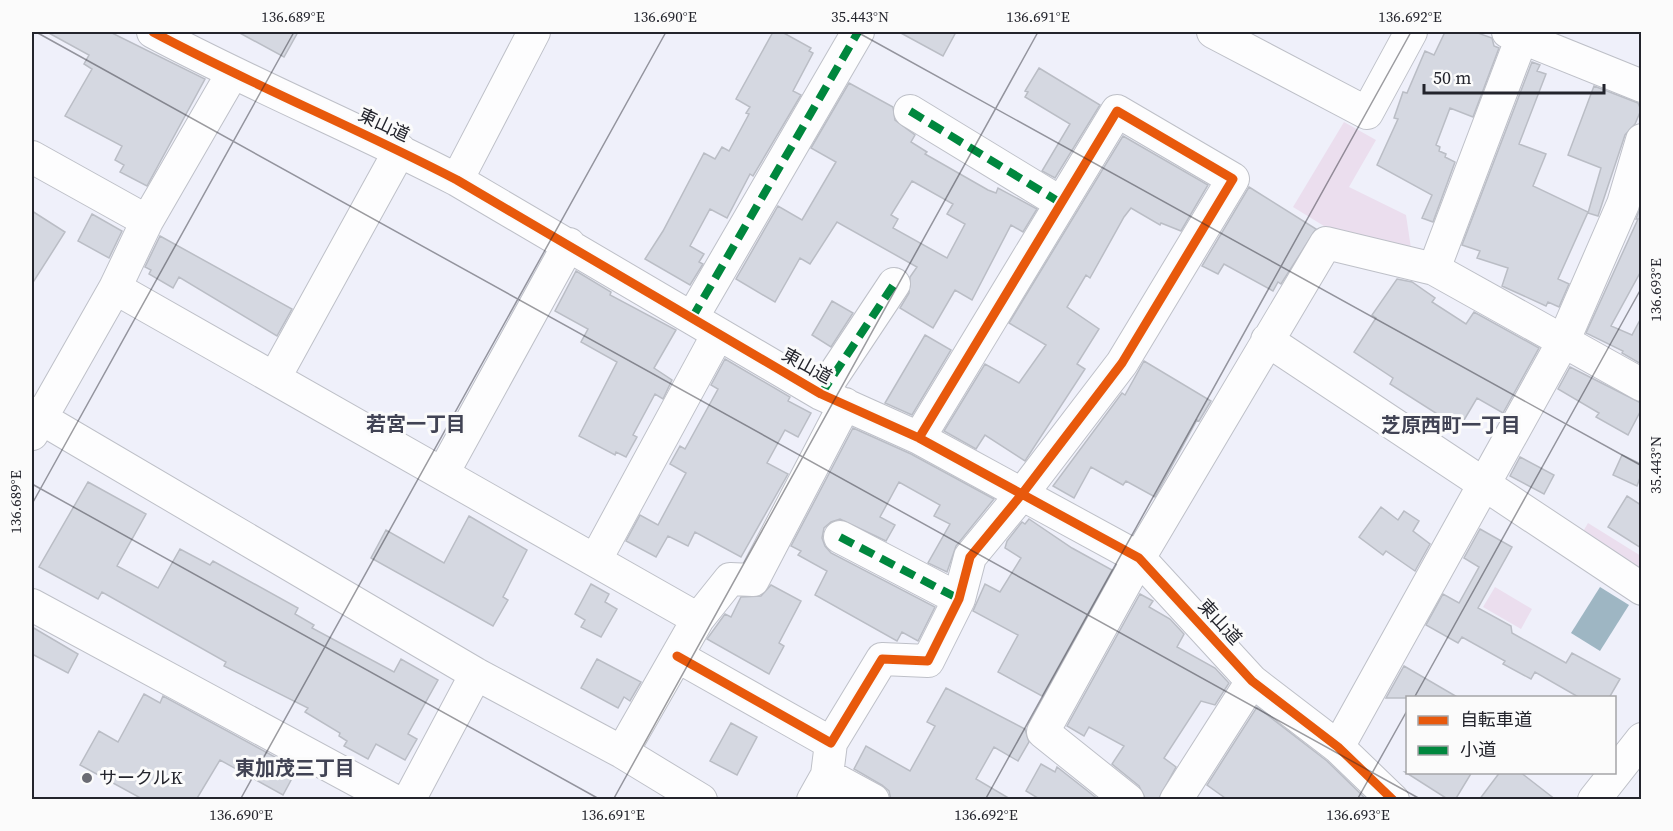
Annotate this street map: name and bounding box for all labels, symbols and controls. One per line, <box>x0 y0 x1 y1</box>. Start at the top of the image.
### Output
text: 136.689°E <box>261 6 325 27</box>
text: 136.690°E <box>633 6 697 27</box>
text: 35.443°N <box>831 6 889 27</box>
text: 136.691°E <box>1006 6 1070 27</box>
text: 136.692°E <box>1378 6 1442 27</box>
scale bar <box>1424 57 1604 95</box>
text: 50 m <box>1433 65 1471 90</box>
street label: 東山道 <box>354 102 414 147</box>
text: 136.693°E <box>1645 258 1666 322</box>
street label: 東山道 <box>778 342 837 390</box>
district label: 若宮一丁目 <box>366 410 466 438</box>
district label: 芝原西町一丁目 <box>1381 411 1521 439</box>
text: 35.443°N <box>1645 436 1666 494</box>
text: 136.689°E <box>5 470 26 534</box>
street label: 東山道 <box>1193 593 1248 650</box>
legend <box>1406 696 1616 774</box>
text: 自転車道 <box>1460 707 1532 732</box>
text: 小道 <box>1460 737 1496 762</box>
district label: 東加茂三丁目 <box>235 754 355 782</box>
place label: サークルK <box>99 765 182 790</box>
marker: サークルK <box>80 771 94 785</box>
text: 136.690°E <box>209 804 273 825</box>
text: 136.691°E <box>581 804 645 825</box>
text: 136.692°E <box>954 804 1018 825</box>
text: 136.693°E <box>1326 804 1390 825</box>

